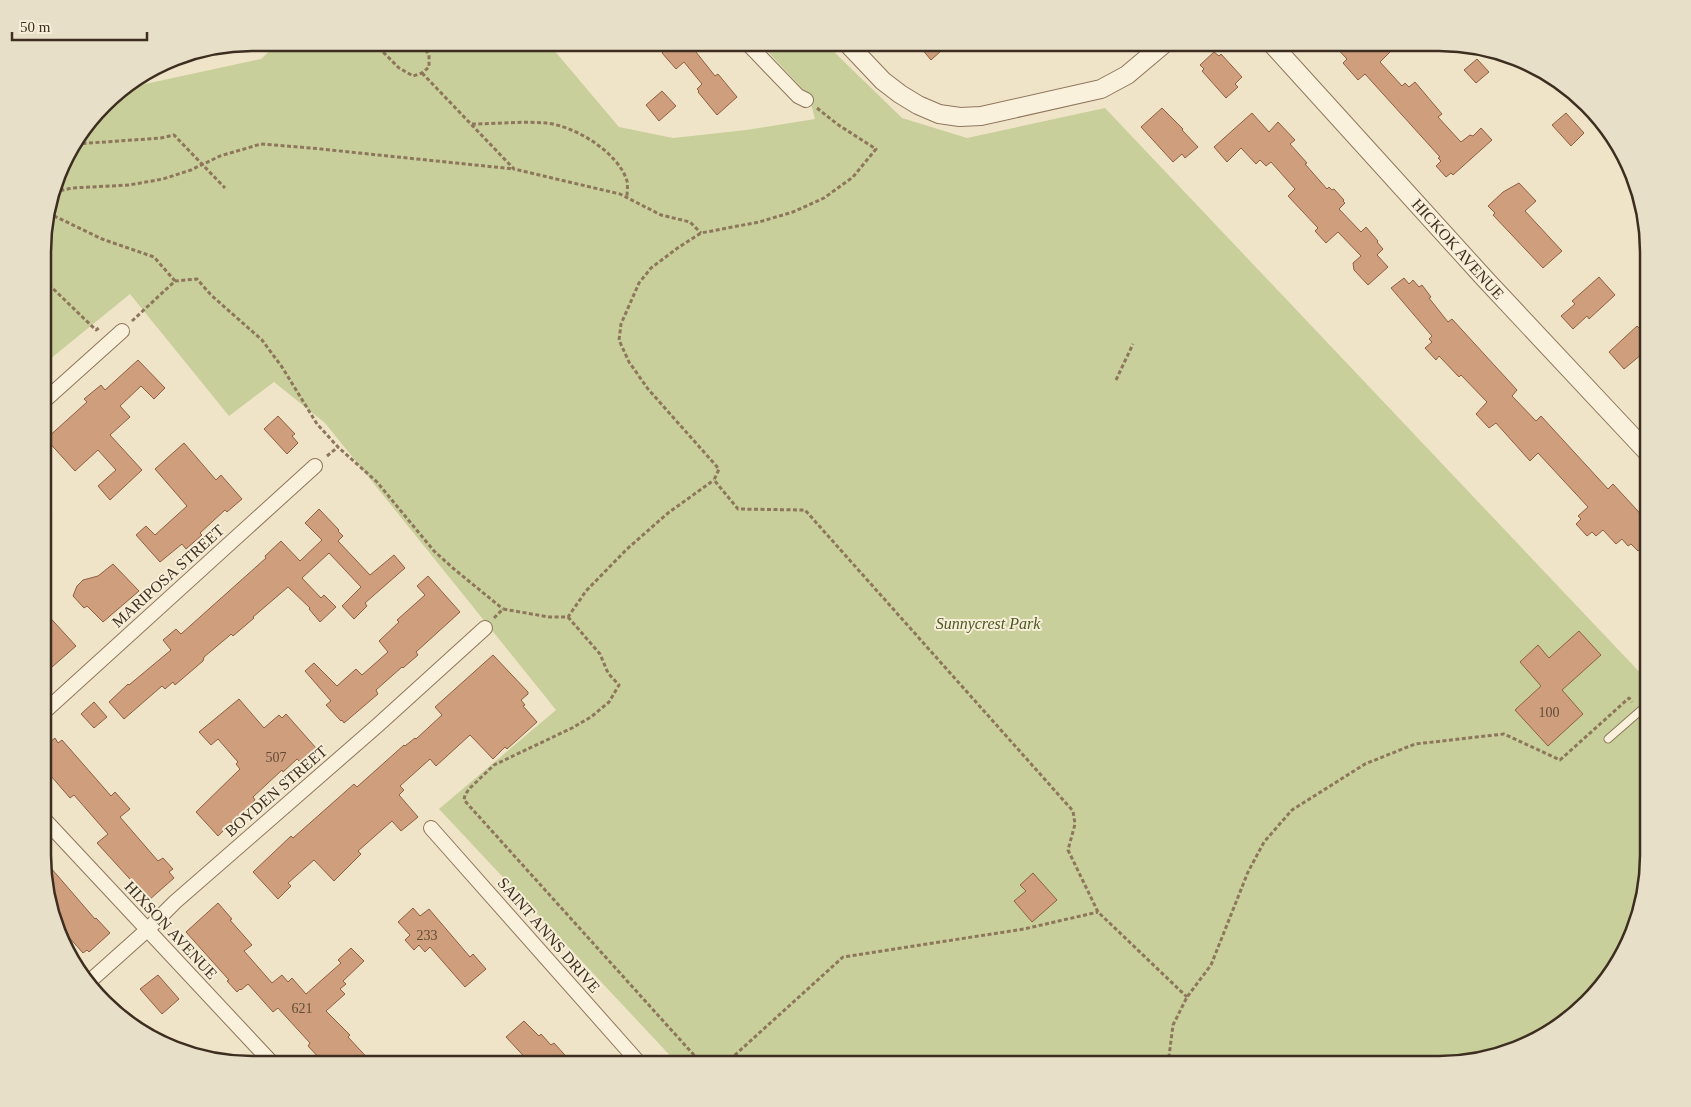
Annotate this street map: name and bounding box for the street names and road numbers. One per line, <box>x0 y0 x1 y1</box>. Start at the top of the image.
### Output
street label: HICKOK AVENUE <box>1409 195 1507 303</box>
street label: MARIPOSA STREET <box>109 521 228 631</box>
street label: BOYDEN STREET <box>222 742 331 840</box>
street label: SAINT ANNS DRIVE <box>495 874 603 996</box>
street label: HIXSON AVENUE <box>121 878 221 982</box>

